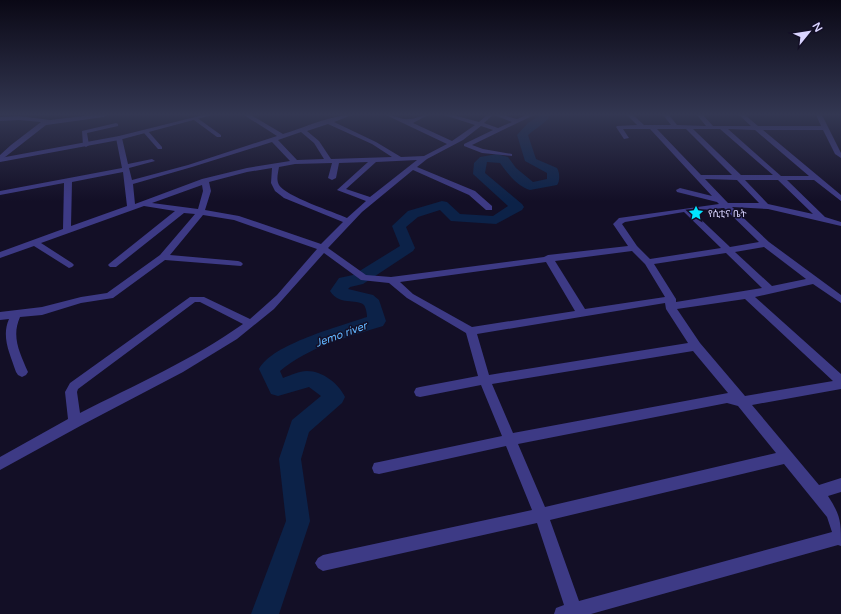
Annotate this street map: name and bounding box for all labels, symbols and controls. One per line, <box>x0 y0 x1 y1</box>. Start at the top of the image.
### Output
north arrow <box>789 12 829 52</box>
text: N <box>809 20 825 34</box>
place icon: የሲቲና ቤት <box>687 204 705 222</box>
place label: የሲቲና ቤት <box>708 208 746 220</box>
water label: Jemo river <box>314 318 371 350</box>

